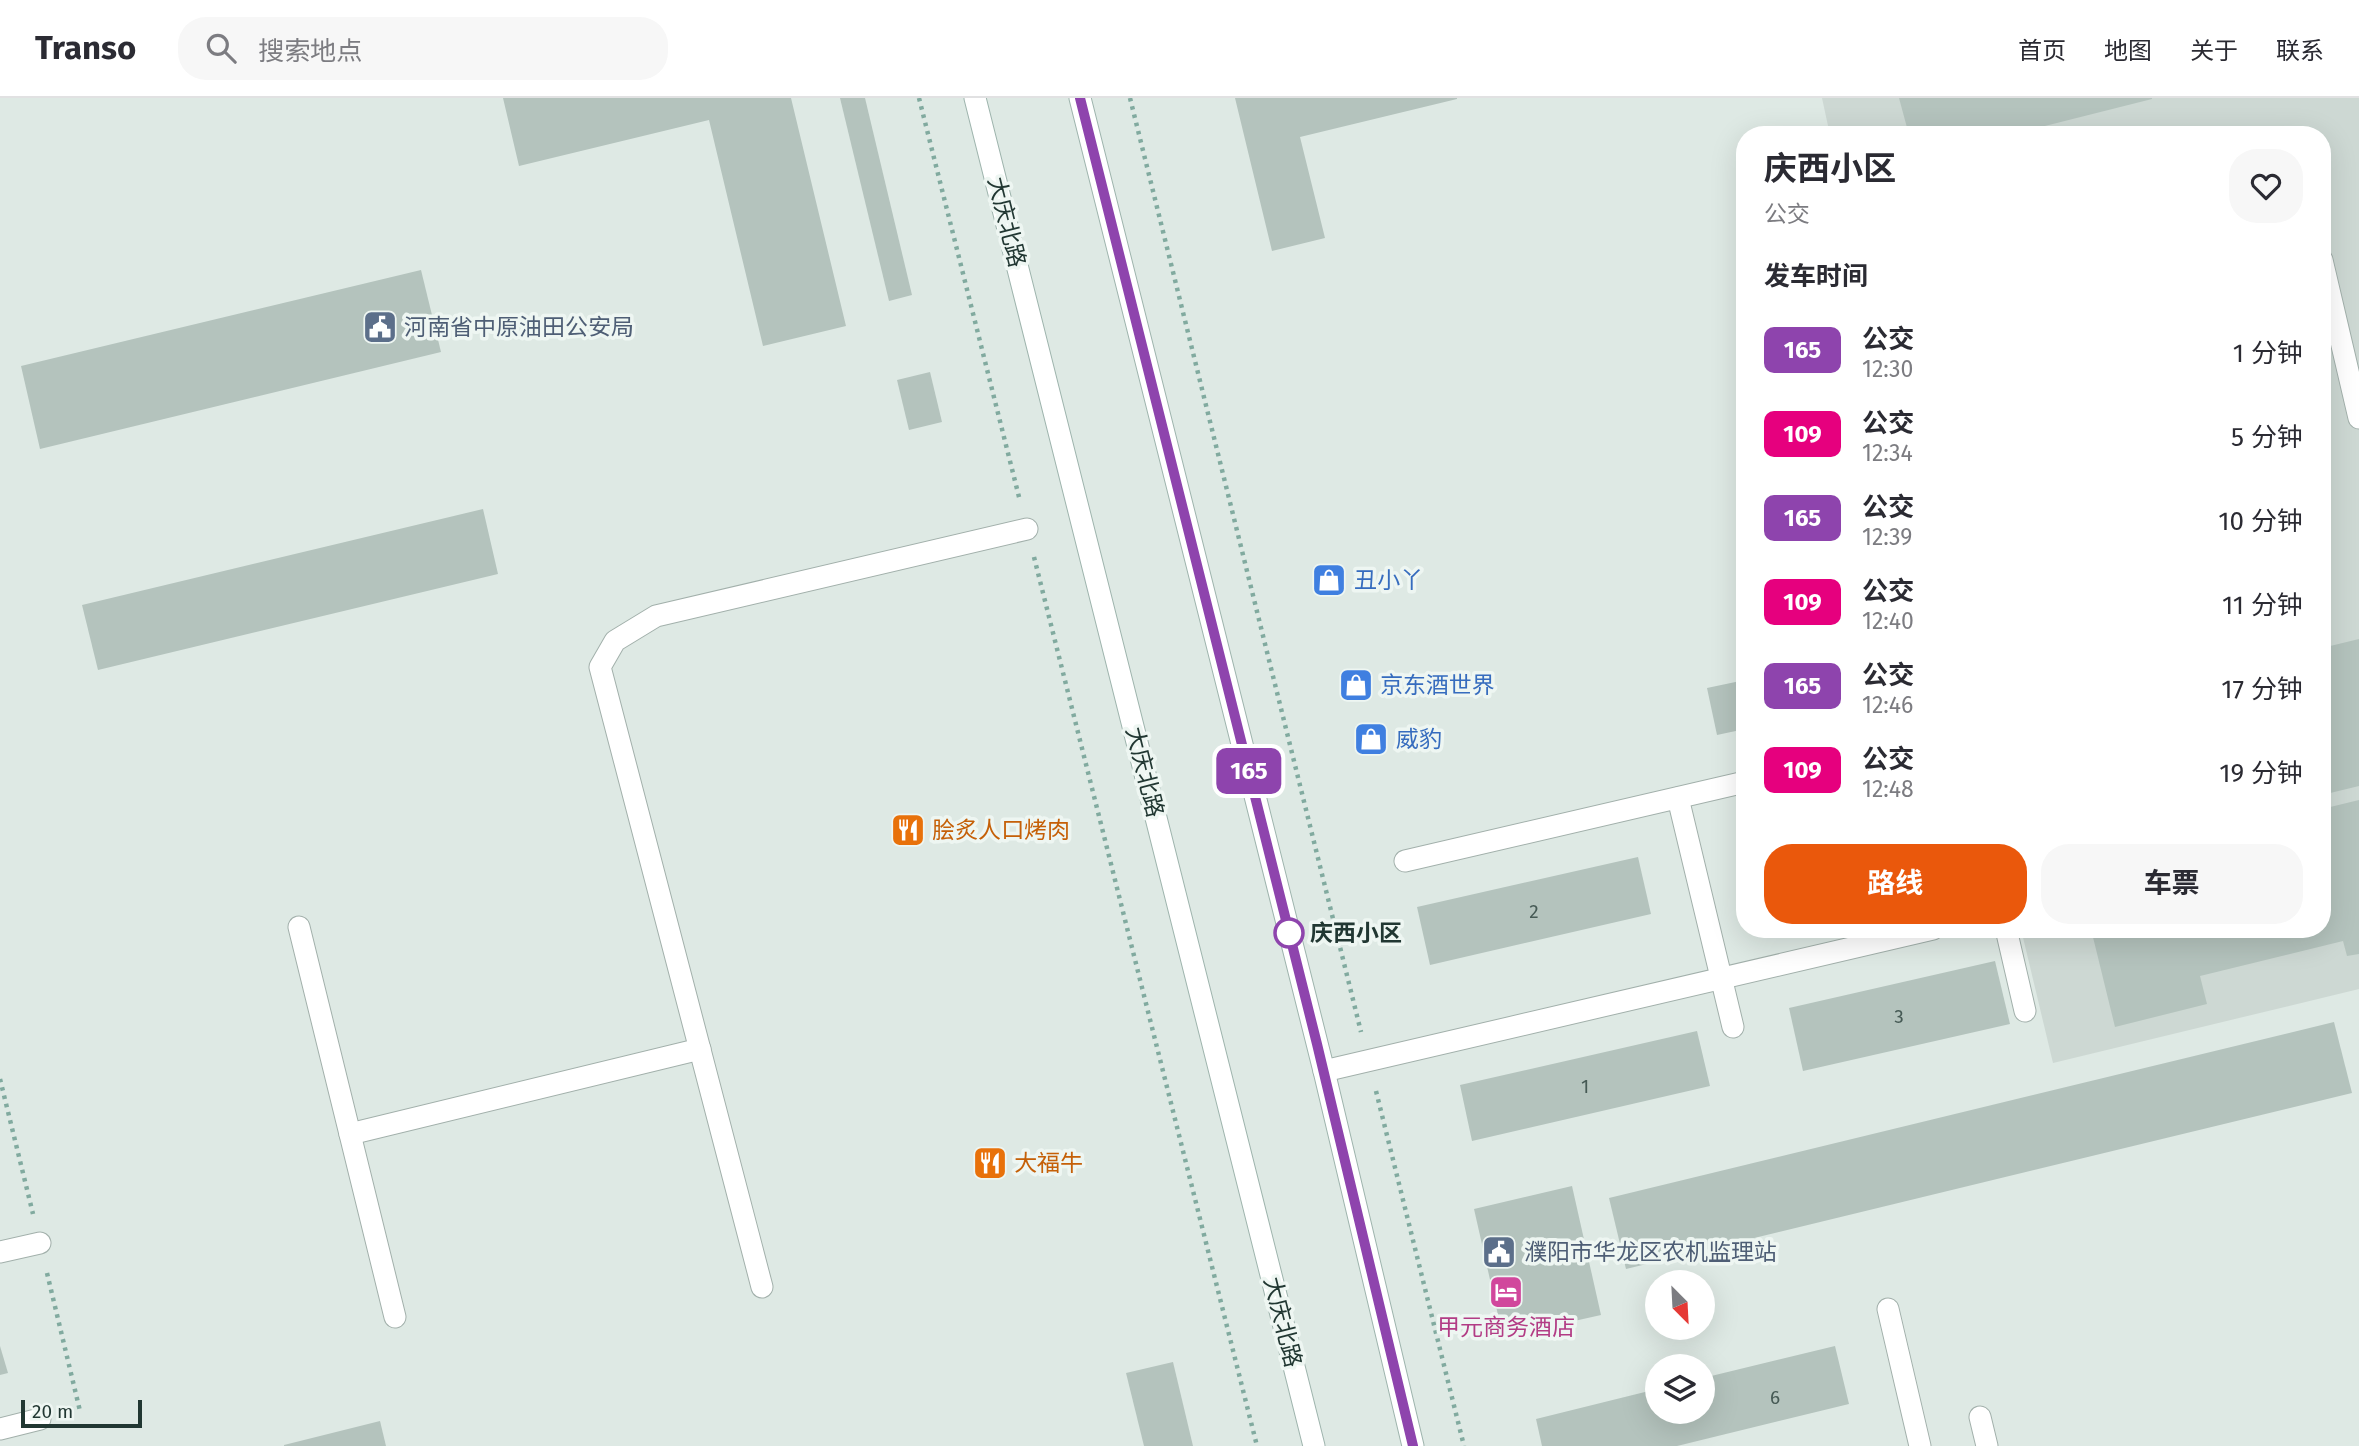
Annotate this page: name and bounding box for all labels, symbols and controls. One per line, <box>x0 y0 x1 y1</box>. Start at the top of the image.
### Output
search box <box>178 17 668 80</box>
text: Transo <box>35 28 136 68</box>
icon: search <box>202 29 240 67</box>
text: 搜索地点 <box>258 36 362 67</box>
text: 首页 <box>2018 37 2066 65</box>
text: 地图 <box>2104 37 2152 65</box>
text: 关于 <box>2190 37 2238 65</box>
text: 联系 <box>2276 37 2324 65</box>
text: 庆西小区 <box>1764 149 1896 189</box>
button: heart <box>2229 149 2303 223</box>
street label: 大庆北路 <box>982 174 1032 270</box>
text: 公交 <box>1764 200 1810 228</box>
text: 发车时间 <box>1764 261 1868 292</box>
public building icon: 河南省中原油田公安局 <box>361 308 399 346</box>
place label: 河南省中原油田公安局 <box>404 313 634 341</box>
text: 公交 <box>1862 324 1914 355</box>
text: 165 <box>1784 336 1821 364</box>
text: 1 分钟 <box>2233 338 2303 369</box>
text: 12:30 <box>1862 355 1913 383</box>
text: 公交 <box>1862 408 1914 439</box>
text: 109 <box>1783 420 1822 448</box>
text: 5 分钟 <box>2231 422 2303 453</box>
text: 12:34 <box>1862 439 1913 467</box>
text: 公交 <box>1862 492 1914 523</box>
text: 165 <box>1784 504 1821 532</box>
text: 10 分钟 <box>2218 506 2303 537</box>
text: 12:39 <box>1862 523 1912 551</box>
shop icon: 丑小丫 <box>1310 561 1348 599</box>
place label: 丑小丫 <box>1354 566 1423 594</box>
text: 公交 <box>1862 576 1914 607</box>
text: 109 <box>1783 588 1822 616</box>
text: 11 分钟 <box>2222 590 2303 621</box>
text: 12:40 <box>1862 607 1914 635</box>
text: 公交 <box>1862 660 1914 691</box>
shop icon: 京东酒世界 <box>1337 666 1375 704</box>
place label: 京东酒世界 <box>1380 671 1495 699</box>
text: 165 <box>1784 672 1821 700</box>
text: 17 分钟 <box>2221 674 2303 705</box>
text: 12:46 <box>1862 691 1913 719</box>
shop icon: 威豹 <box>1352 720 1390 758</box>
street label: 大庆北路 <box>1120 724 1170 820</box>
place label: 威豹 <box>1396 725 1442 753</box>
text: 公交 <box>1862 744 1914 775</box>
line badge: 165 <box>1209 748 1289 794</box>
text: 109 <box>1783 756 1822 784</box>
text: 165 <box>1230 757 1268 785</box>
text: 19 分钟 <box>2219 758 2303 789</box>
text: 12:48 <box>1862 775 1914 803</box>
restaurant icon: 脍炙人口烤肉 <box>889 811 927 849</box>
place label: 脍炙人口烤肉 <box>932 816 1070 844</box>
button: 路线 <box>1764 844 2027 924</box>
button: 车票 <box>2041 844 2303 924</box>
house number: 2 <box>1529 900 1539 923</box>
marker: 庆西小区 <box>1274 918 1304 948</box>
place label: 庆西小区 <box>1310 919 1402 947</box>
house number: 3 <box>1894 1005 1904 1028</box>
house number: 1 <box>1581 1075 1589 1098</box>
restaurant icon: 大福牛 <box>971 1144 1009 1182</box>
place label: 大福牛 <box>1014 1149 1083 1177</box>
public building icon: 濮阳市华龙区农机监理站 <box>1480 1233 1518 1271</box>
place label: 濮阳市华龙区农机监理站 <box>1524 1238 1777 1266</box>
north arrow <box>1645 1270 1715 1340</box>
map controls <box>1645 1270 1715 1424</box>
hotel icon: 甲元商务酒店 <box>1487 1273 1525 1311</box>
street label: 大庆北路 <box>1258 1274 1308 1370</box>
place label: 甲元商务酒店 <box>1437 1313 1575 1341</box>
button: layers <box>1645 1354 1715 1424</box>
house number: 6 <box>1770 1386 1780 1409</box>
scale bar <box>21 1397 142 1429</box>
text: 20 m <box>32 1400 73 1423</box>

